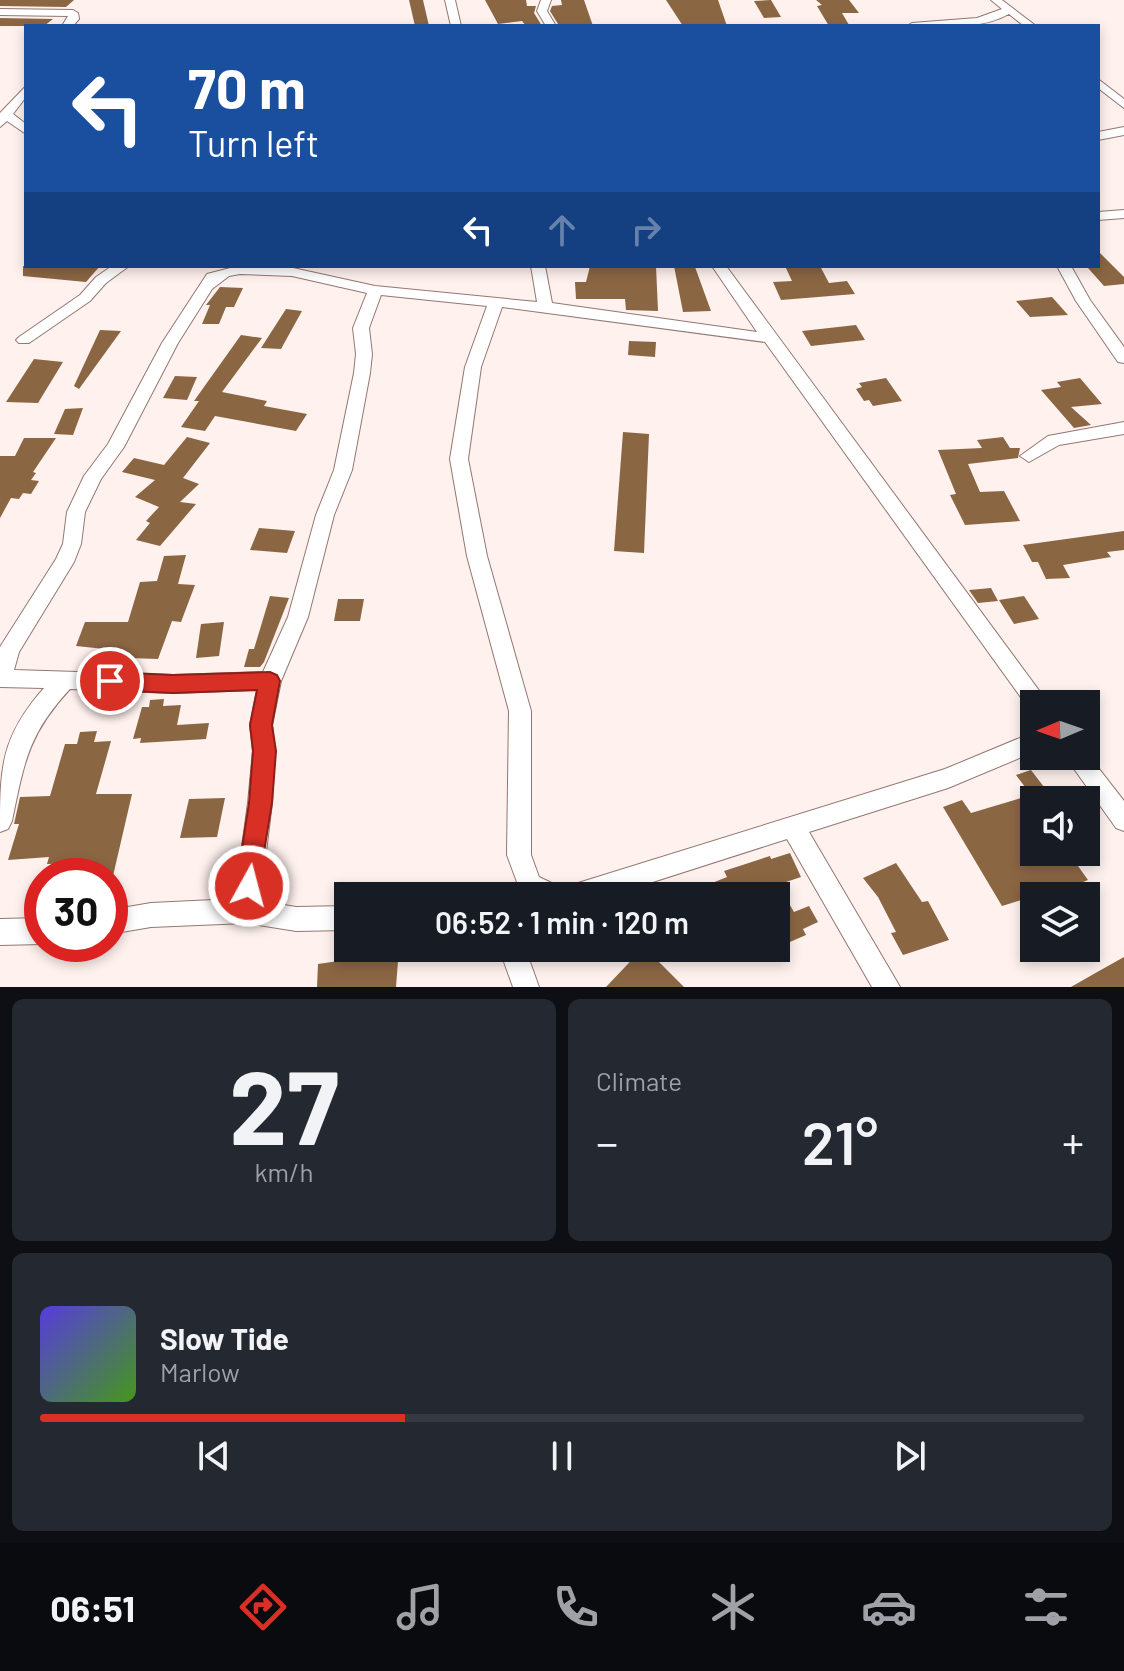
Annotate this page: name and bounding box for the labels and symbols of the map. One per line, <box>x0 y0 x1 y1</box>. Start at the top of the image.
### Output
pin <box>76 647 144 715</box>
north arrow <box>1020 690 1100 770</box>
position arrow <box>207 844 291 928</box>
speed limit sign: 30 <box>24 858 128 962</box>

